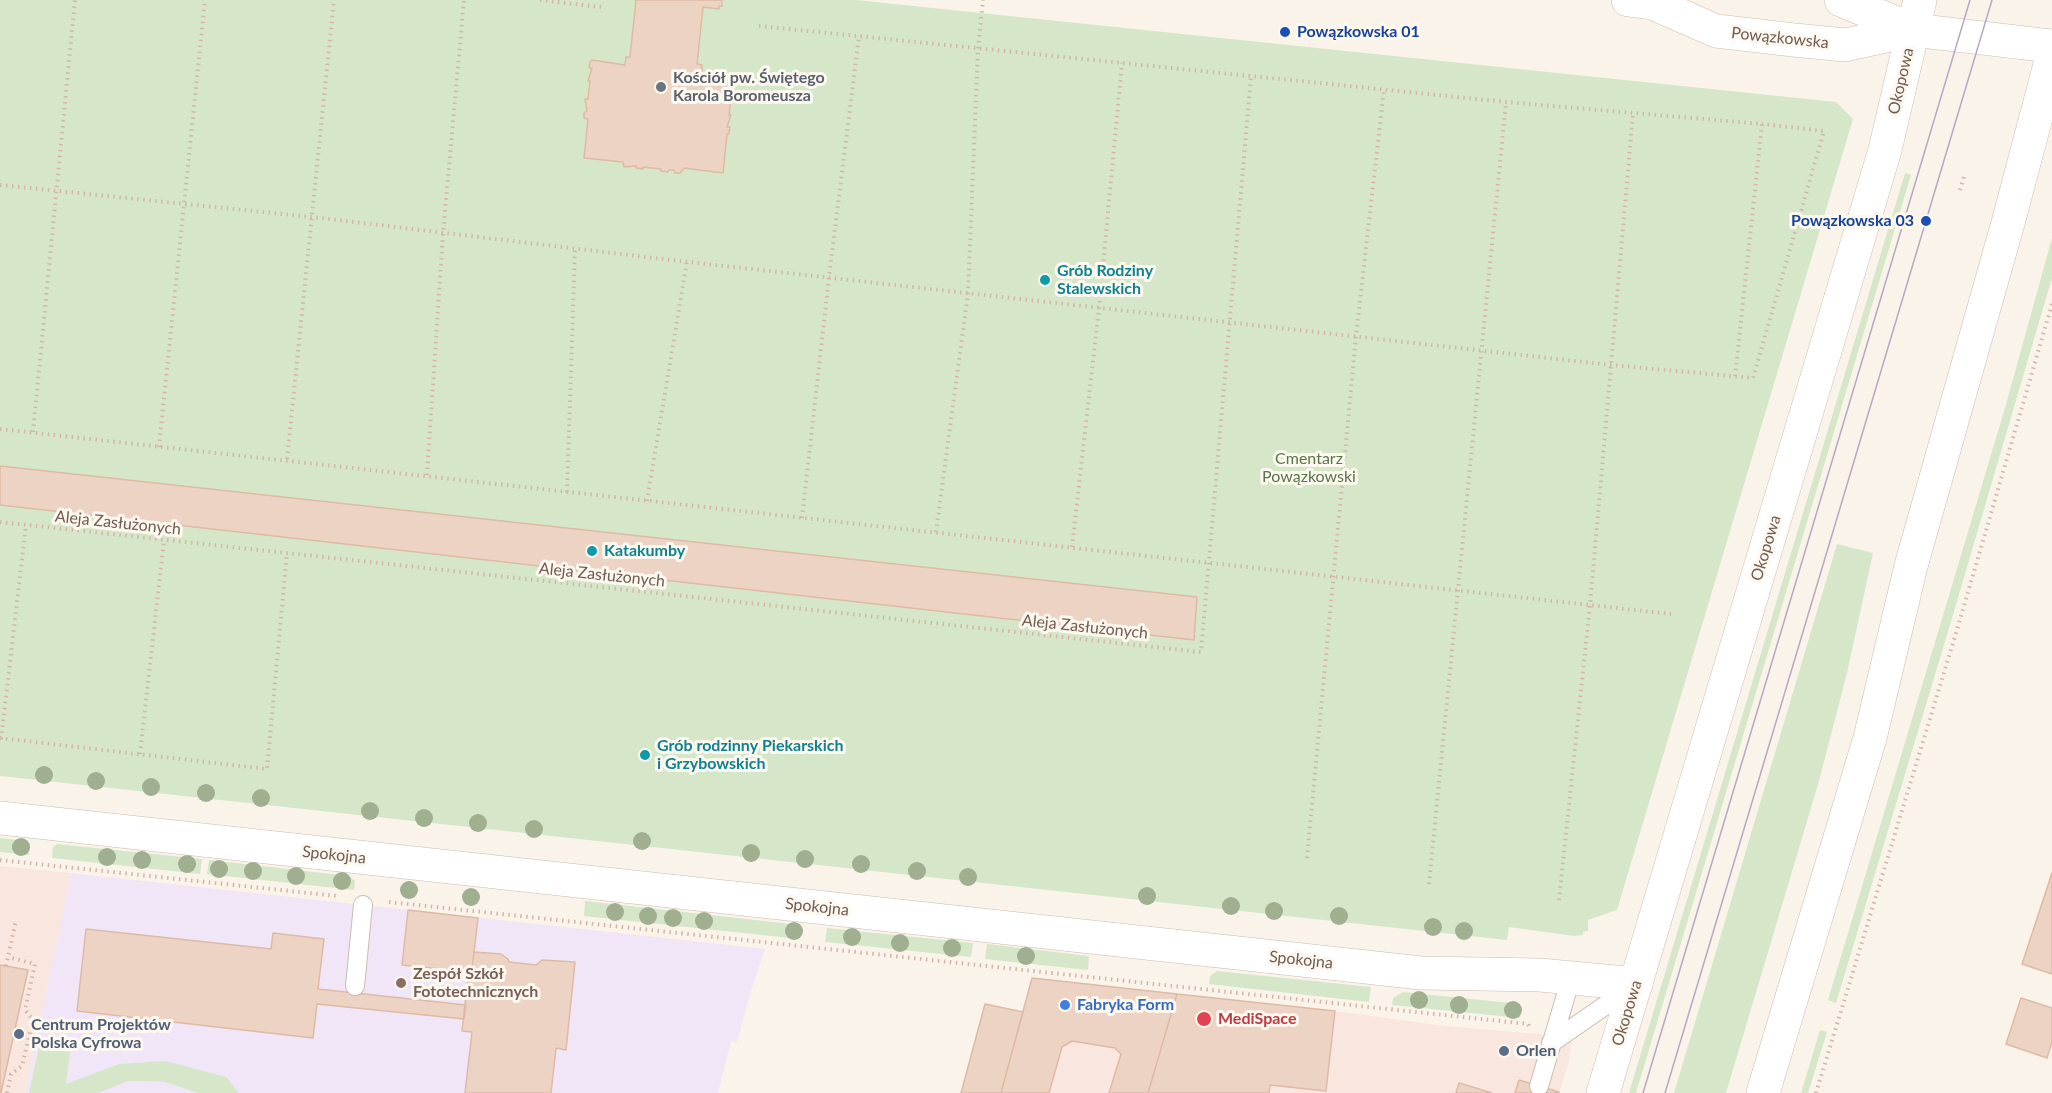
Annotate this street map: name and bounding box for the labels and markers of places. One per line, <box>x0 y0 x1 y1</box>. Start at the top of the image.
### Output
place label: Powązkowska 01 <box>1297 22 1420 42</box>
marker: Powązkowska 01 <box>1278 25 1292 39</box>
place label: Kościół pw. Świętego Karola Boromeusza <box>673 68 825 106</box>
marker: Kościół pw. Świętego Karola Boromeusza <box>654 80 668 94</box>
place label: Powązkowska 03 <box>1791 211 1914 231</box>
marker: Powązkowska 03 <box>1919 214 1933 228</box>
place label: Grób Rodziny Stalewskich <box>1057 261 1153 299</box>
marker: Grób Rodziny Stalewskich <box>1038 273 1052 287</box>
place label: Katakumby <box>604 541 685 561</box>
marker: Katakumby <box>585 544 599 558</box>
place label: Grób rodzinny Piekarskich i Grzybowskich <box>657 736 843 774</box>
marker: Grób rodzinny Piekarskich i Grzybowskich <box>638 748 652 762</box>
place label: Zespół Szkół Fototechnicznych <box>413 964 538 1002</box>
marker: Zespół Szkół Fototechnicznych <box>394 976 408 990</box>
place label: Fabryka Form <box>1077 995 1174 1015</box>
marker: Fabryka Form <box>1058 998 1072 1012</box>
place label: MediSpace <box>1218 1009 1296 1029</box>
marker: MediSpace <box>1195 1010 1213 1028</box>
place label: Centrum Projektów Polska Cyfrowa <box>31 1015 171 1053</box>
marker: Centrum Projektów Polska Cyfrowa <box>12 1027 26 1041</box>
place label: Orlen <box>1516 1041 1556 1061</box>
marker: Orlen <box>1497 1044 1511 1058</box>

